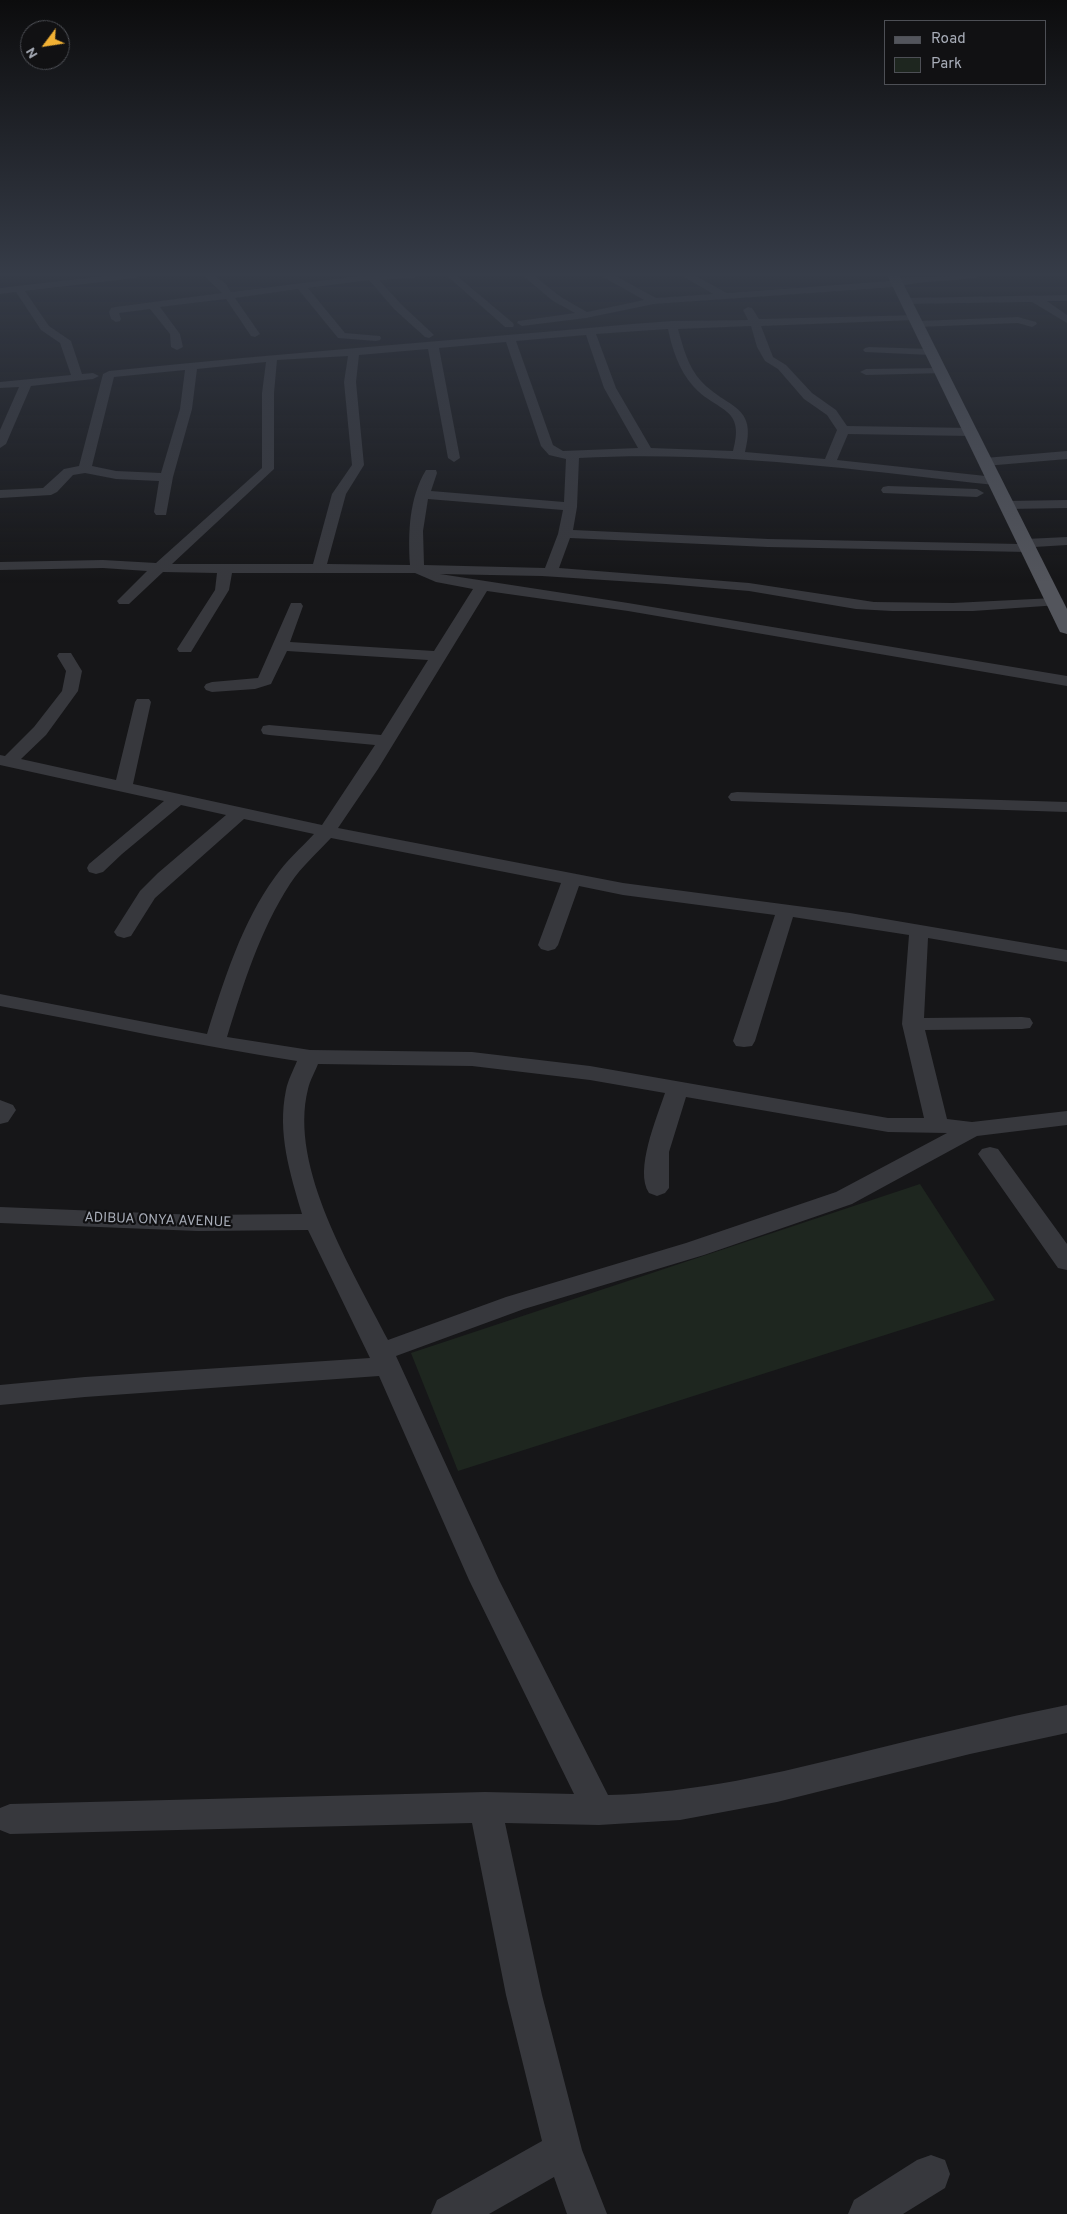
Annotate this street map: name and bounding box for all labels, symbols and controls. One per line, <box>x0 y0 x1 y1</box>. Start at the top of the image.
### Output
north arrow <box>20 20 70 70</box>
legend <box>884 20 1047 85</box>
text: Road <box>931 30 966 49</box>
text: N <box>23 44 42 61</box>
text: Park <box>931 55 962 74</box>
street label: ADIBUA ONYA AVENUE <box>84 1210 232 1232</box>

